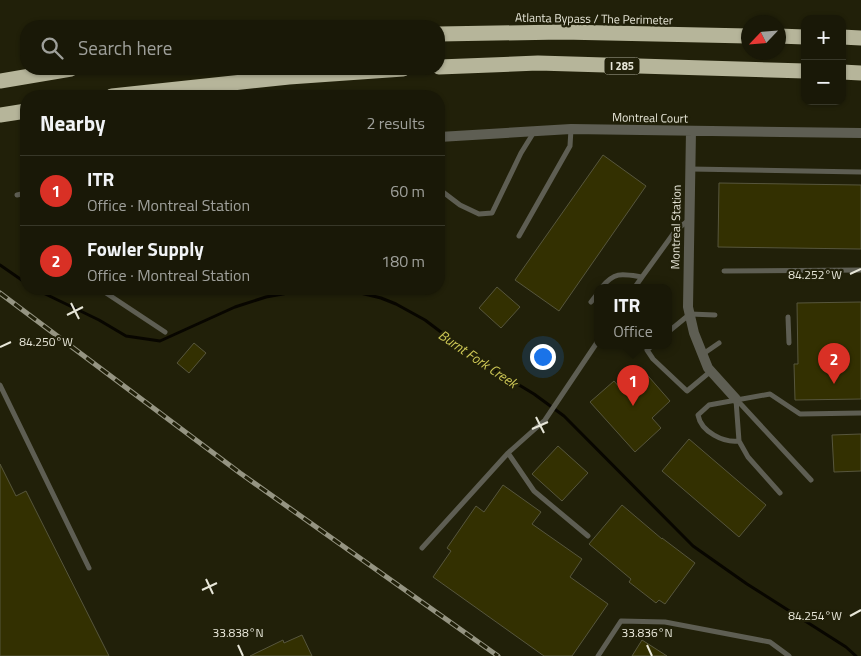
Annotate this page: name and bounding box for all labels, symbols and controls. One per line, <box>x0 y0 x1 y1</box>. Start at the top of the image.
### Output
street label: Atlanta Bypass / The Perimeter <box>515 8 673 29</box>
north arrow <box>741 15 786 60</box>
map controls <box>801 15 846 105</box>
button: + <box>801 15 846 60</box>
search box <box>20 20 445 75</box>
text: Search here <box>78 33 172 62</box>
icon: search <box>38 34 66 62</box>
road number: I 285 <box>604 58 640 74</box>
button: − <box>801 60 846 105</box>
text: Nearby <box>40 107 105 139</box>
street label: Montreal Court <box>612 107 689 128</box>
text: 2 results <box>366 111 425 135</box>
text: ITR <box>87 164 114 193</box>
text: 1 <box>52 179 60 203</box>
text: 60 m <box>390 179 425 203</box>
street label: Montreal Station <box>665 184 686 270</box>
text: Office · Montreal Station <box>87 193 250 217</box>
text: Fowler Supply <box>87 234 204 263</box>
text: 2 <box>52 249 60 273</box>
text: 180 m <box>381 249 425 273</box>
text: Office · Montreal Station <box>87 263 250 287</box>
text: 84.252°W <box>788 265 842 284</box>
popup <box>594 284 672 349</box>
text: ITR <box>613 290 640 319</box>
text: Office <box>613 319 653 343</box>
water label: Burnt Fork Creek <box>434 324 524 394</box>
text: 84.250°W <box>19 332 73 351</box>
pin: 2 <box>818 343 850 384</box>
your location <box>530 344 556 370</box>
pin: 1 <box>617 365 649 406</box>
text: 84.254°W <box>788 606 842 625</box>
text: 33.838°N <box>212 623 264 642</box>
text: 33.836°N <box>621 623 673 642</box>

